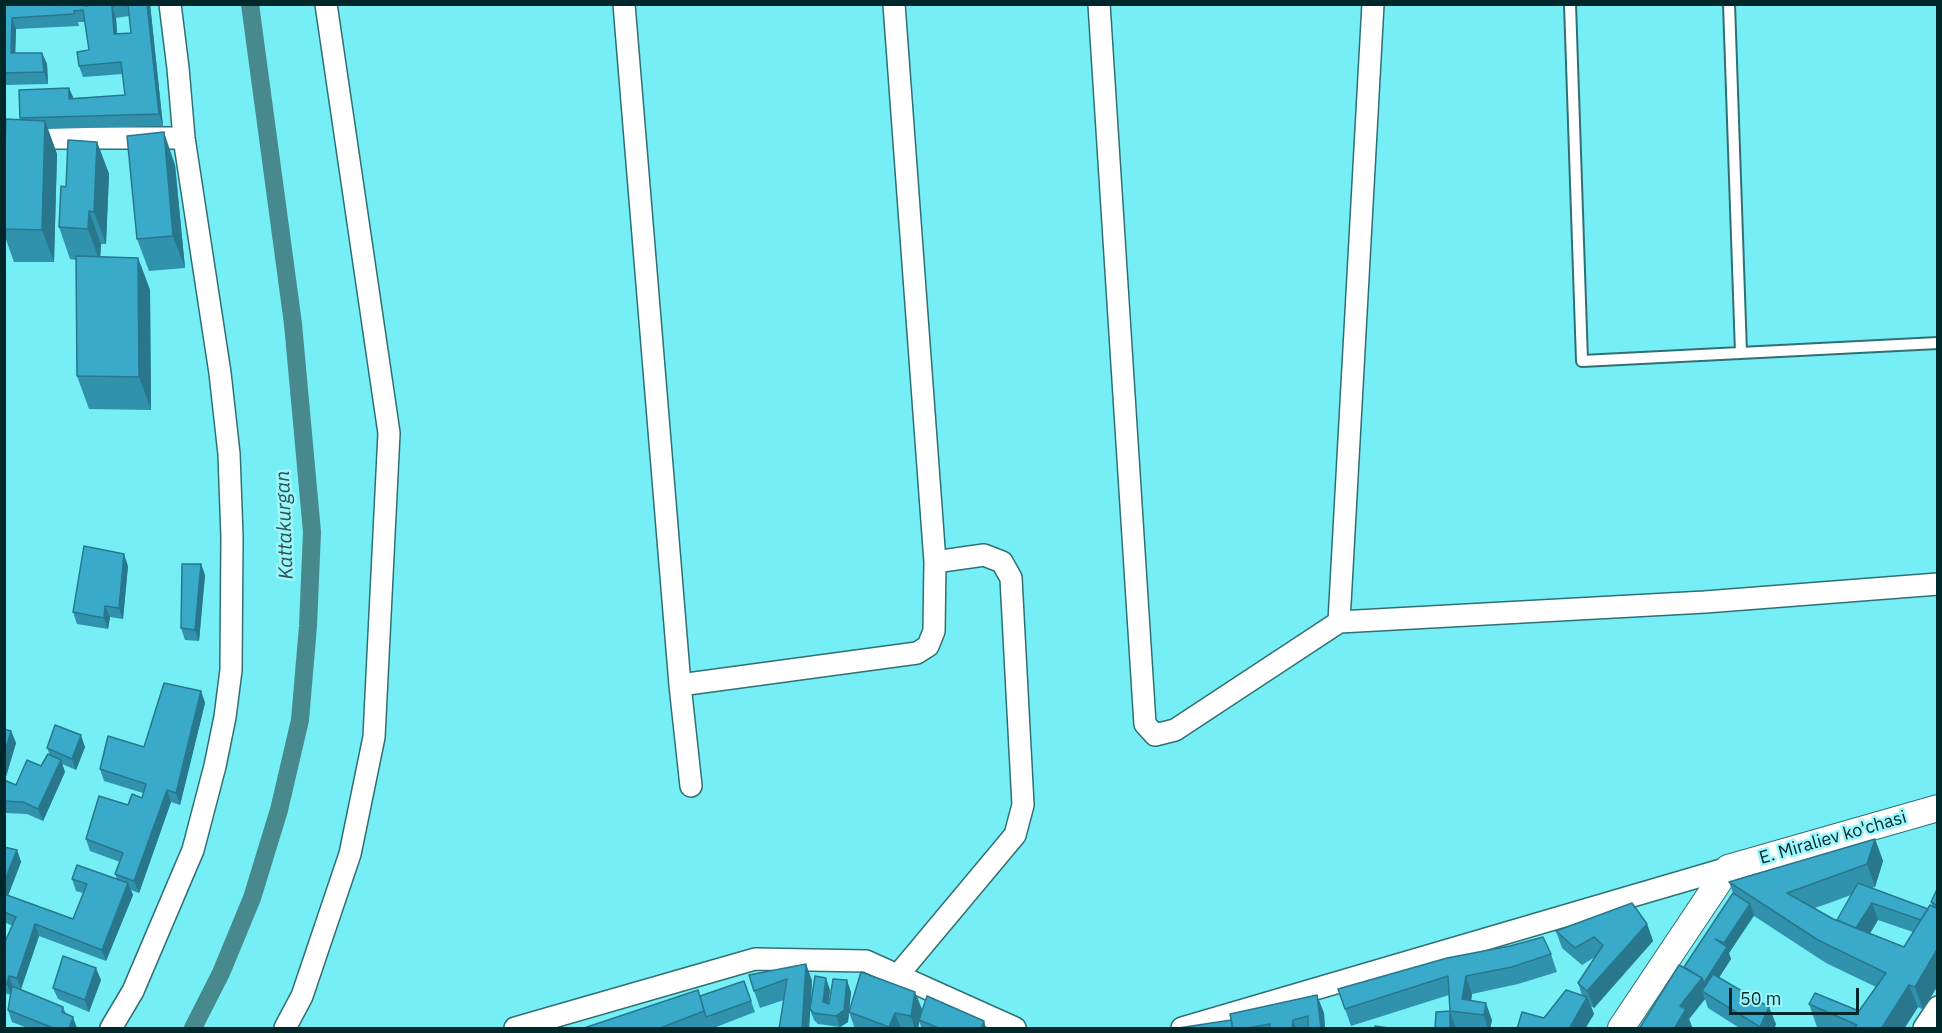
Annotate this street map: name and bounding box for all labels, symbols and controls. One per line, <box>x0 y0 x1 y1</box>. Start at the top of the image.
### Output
water label: Kattakurgan <box>271 470 299 580</box>
street label: E. Miraliev ko'chasi <box>1757 807 1909 869</box>
scale bar <box>1732 976 1862 1014</box>
text: 50 m <box>1740 987 1782 1010</box>

